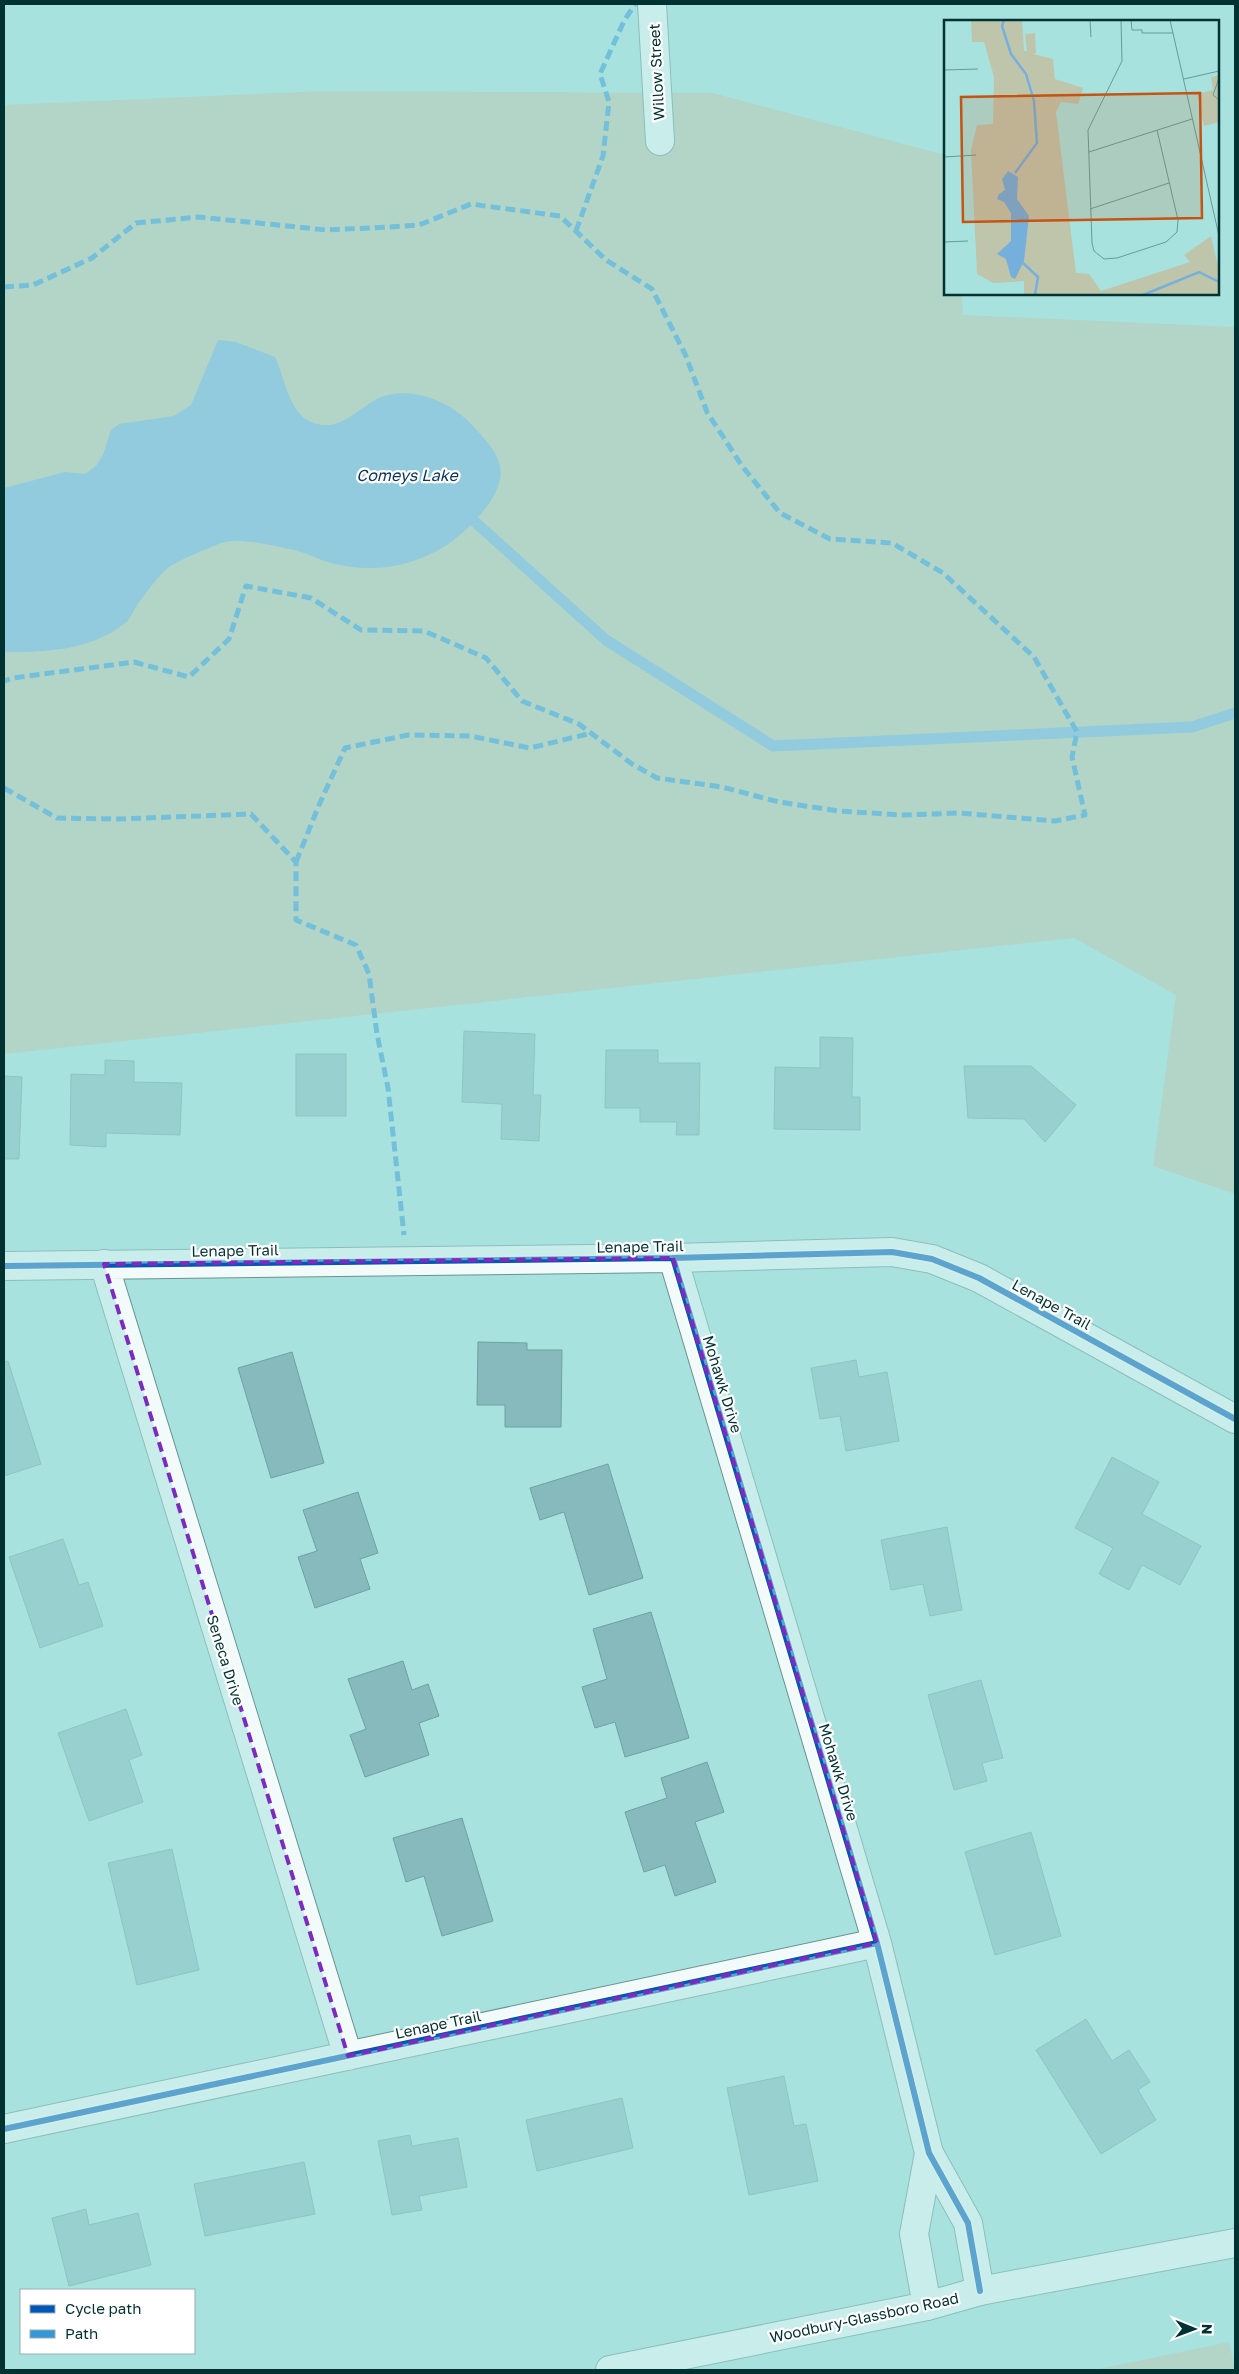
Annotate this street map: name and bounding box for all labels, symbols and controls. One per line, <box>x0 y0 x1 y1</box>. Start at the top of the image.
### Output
inset map <box>944 20 1219 295</box>
street label: Willow Street <box>644 23 668 121</box>
water label: Comeys Lake <box>356 465 459 485</box>
street label: Lenape Trail <box>596 1236 684 1256</box>
street label: Lenape Trail <box>191 1240 279 1260</box>
street label: Lenape Trail <box>1009 1275 1095 1333</box>
street label: Mohawk Drive <box>700 1333 746 1435</box>
street label: Seneca Drive <box>204 1613 248 1708</box>
street label: Mohawk Drive <box>816 1721 862 1823</box>
street label: Lenape Trail <box>393 2006 483 2042</box>
street label: Woodbury-Glassboro Road <box>768 2288 960 2346</box>
legend <box>20 2289 195 2354</box>
text: Cycle path <box>65 2299 141 2317</box>
north arrow <box>1169 2304 1219 2354</box>
text: Path <box>65 2324 98 2342</box>
text: N <box>1199 2324 1216 2335</box>

